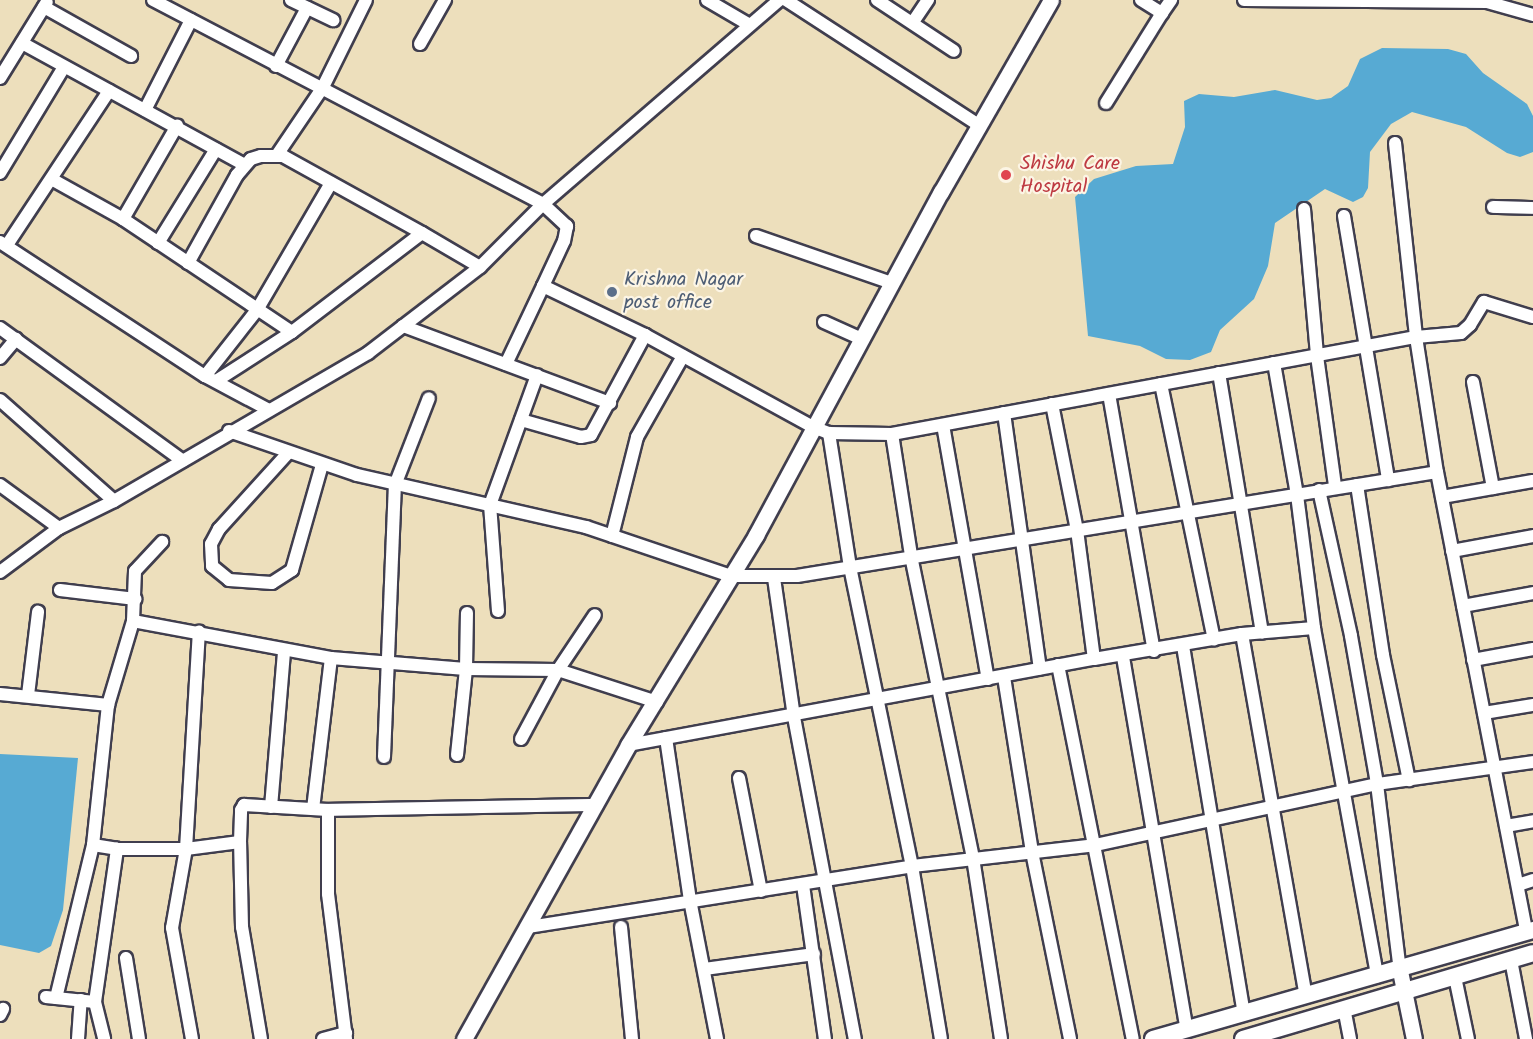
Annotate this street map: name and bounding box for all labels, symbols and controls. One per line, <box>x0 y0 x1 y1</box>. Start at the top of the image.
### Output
place label: Shishu Care Hospital <box>1020 152 1120 199</box>
marker: Shishu Care Hospital <box>997 166 1015 184</box>
place label: Krishna Nagar post office <box>624 268 743 315</box>
marker: Krishna Nagar post office <box>605 285 619 299</box>

